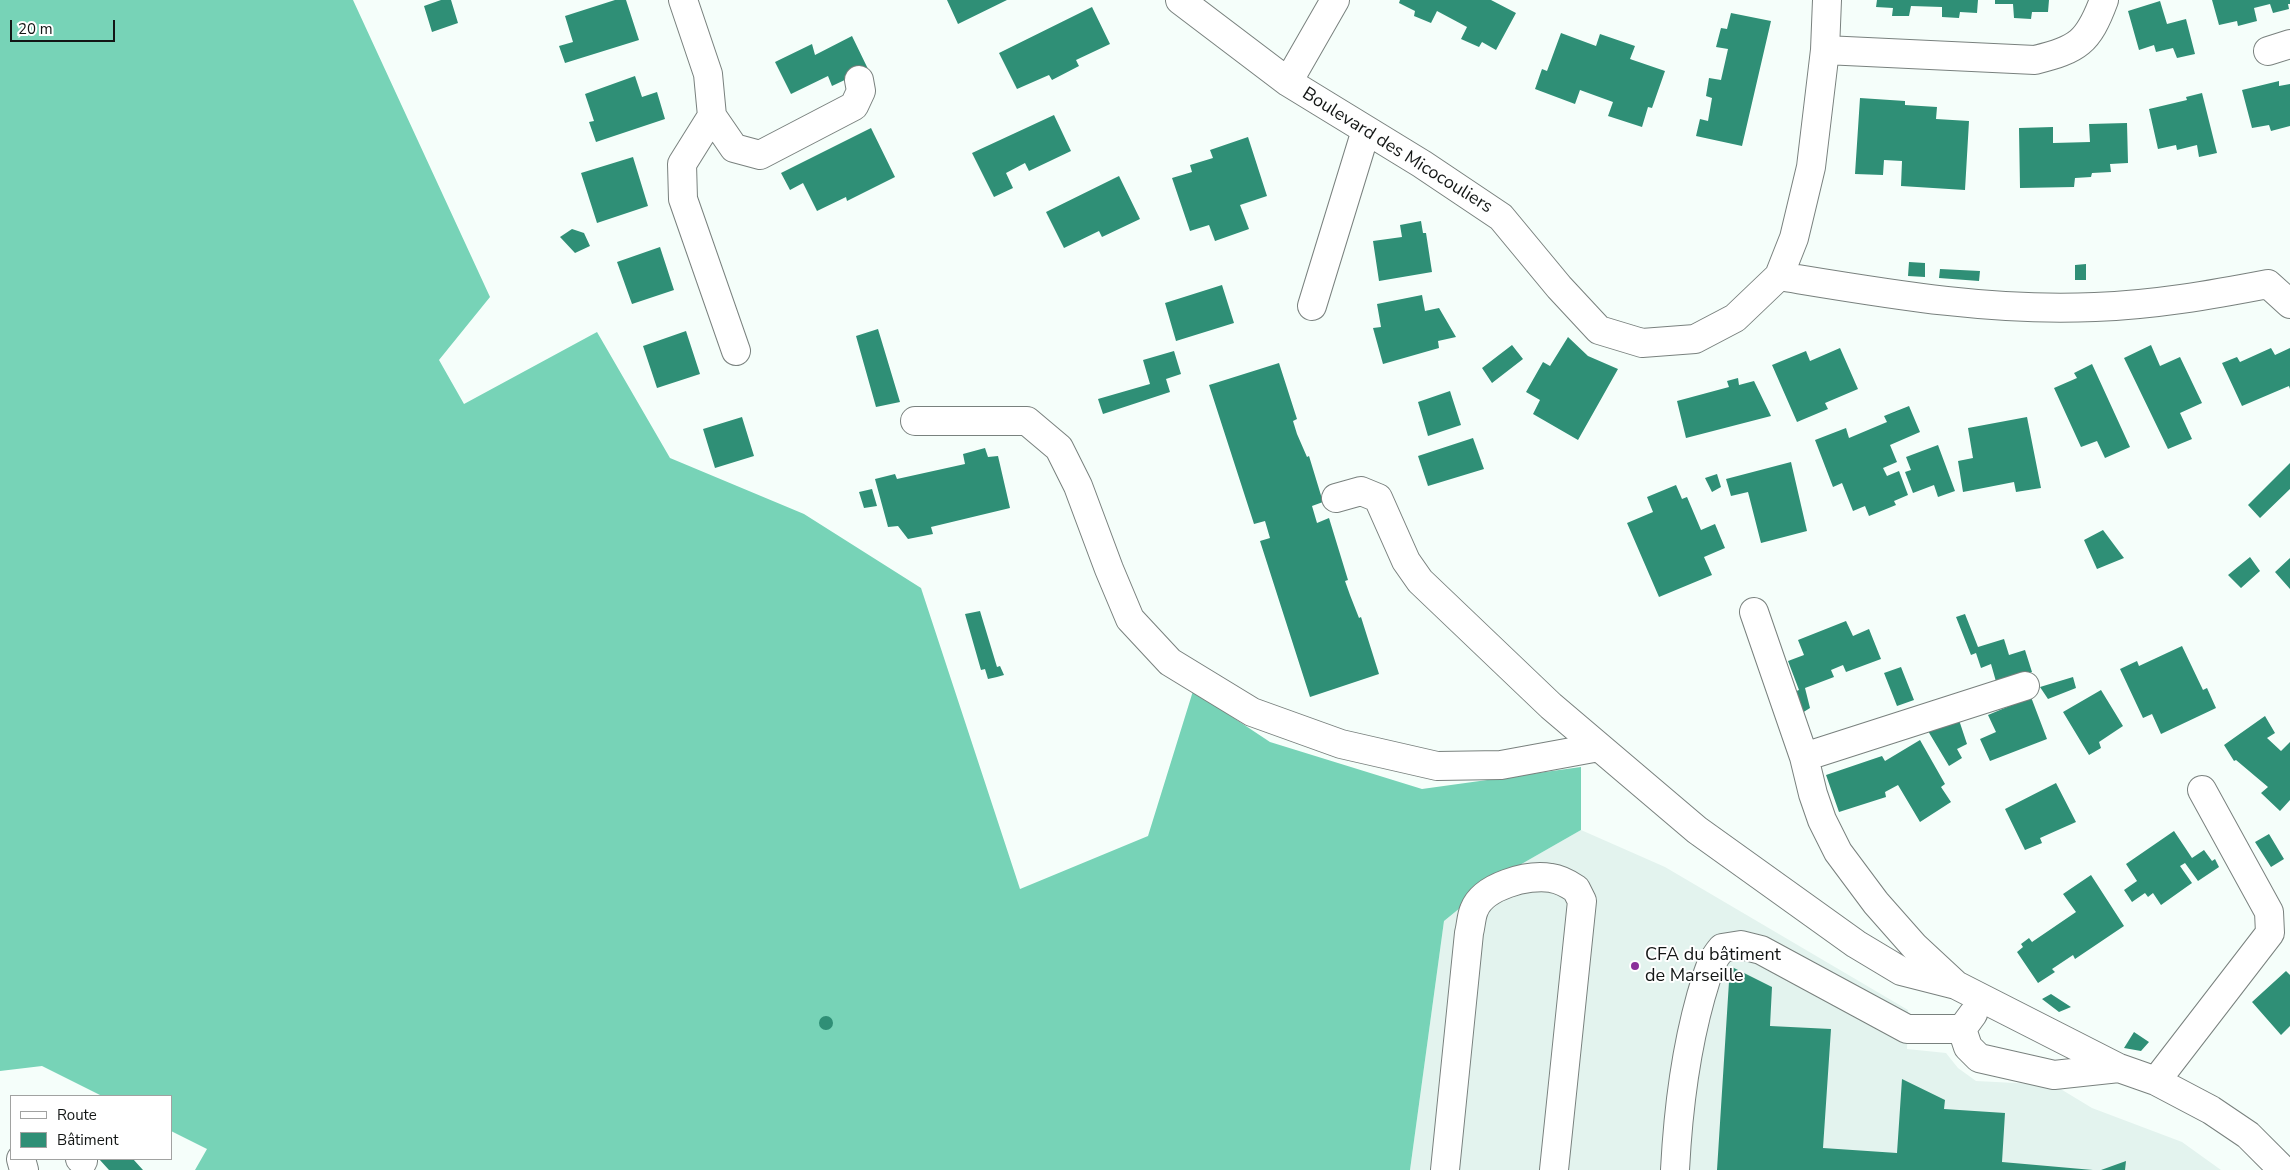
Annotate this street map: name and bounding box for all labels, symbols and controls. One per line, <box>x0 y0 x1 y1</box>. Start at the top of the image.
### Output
scale bar <box>12 10 118 42</box>
text: 20 m <box>18 19 53 39</box>
street label: Boulevard des Micocouliers <box>1298 83 1496 219</box>
place label: CFA du bâtiment de Marseille <box>1645 945 1781 988</box>
marker: CFA du bâtiment de Marseille <box>1629 960 1641 972</box>
legend <box>10 1095 172 1160</box>
text: Route <box>57 1105 97 1125</box>
text: Bâtiment <box>57 1130 118 1150</box>

